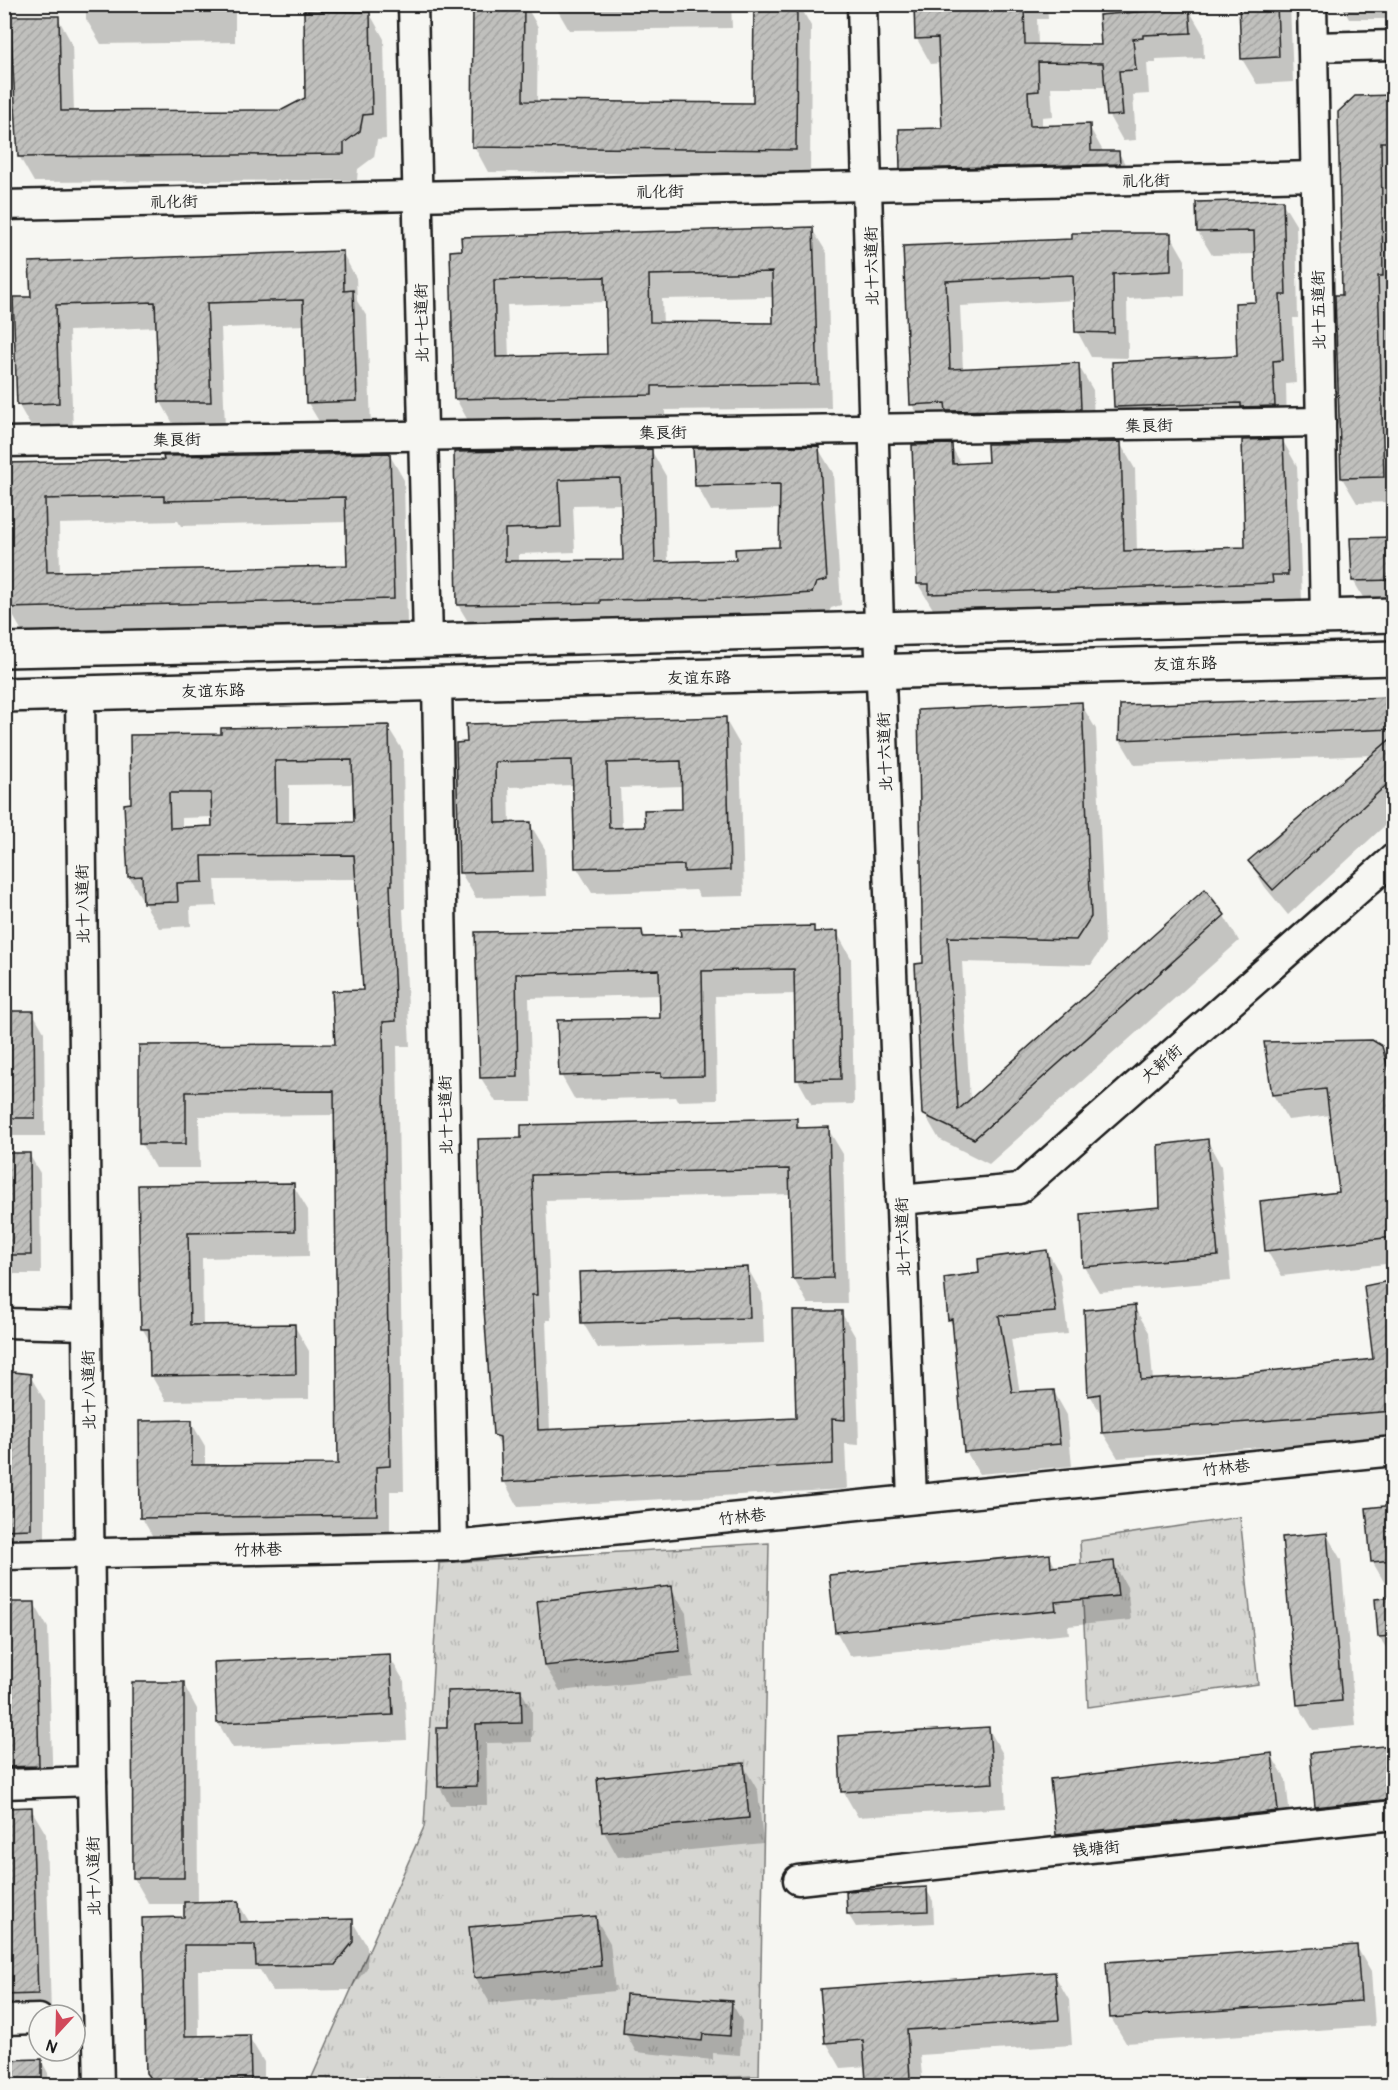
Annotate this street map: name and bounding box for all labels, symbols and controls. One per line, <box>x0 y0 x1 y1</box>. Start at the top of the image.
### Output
street label: 礼化街 <box>1122 171 1170 191</box>
street label: 礼化街 <box>636 182 684 202</box>
street label: 礼化街 <box>150 192 198 212</box>
street label: 北十六道街 <box>861 226 883 306</box>
street label: 北十五道街 <box>1308 270 1330 350</box>
street label: 北十七道街 <box>411 283 433 363</box>
street label: 集良街 <box>1125 416 1173 436</box>
street label: 集良街 <box>639 423 687 443</box>
street label: 集良街 <box>153 430 201 450</box>
street label: 友谊东路 <box>1153 653 1217 675</box>
street label: 友谊东路 <box>667 667 731 689</box>
street label: 友谊东路 <box>181 680 245 702</box>
street label: 北十六道街 <box>874 712 896 792</box>
street label: 北十八道街 <box>72 864 94 944</box>
street label: 大新街 <box>1137 1040 1186 1087</box>
street label: 北十七道街 <box>435 1075 457 1155</box>
street label: 北十六道街 <box>892 1197 914 1277</box>
street label: 北十八道街 <box>78 1350 100 1430</box>
street label: 竹林巷 <box>1201 1456 1251 1480</box>
street label: 竹林巷 <box>717 1505 767 1529</box>
street label: 竹林巷 <box>234 1540 282 1560</box>
street label: 北十八道街 <box>83 1836 105 1916</box>
street label: 钱塘街 <box>1071 1837 1121 1861</box>
north arrow <box>27 2003 87 2063</box>
text: N <box>43 2035 61 2057</box>

